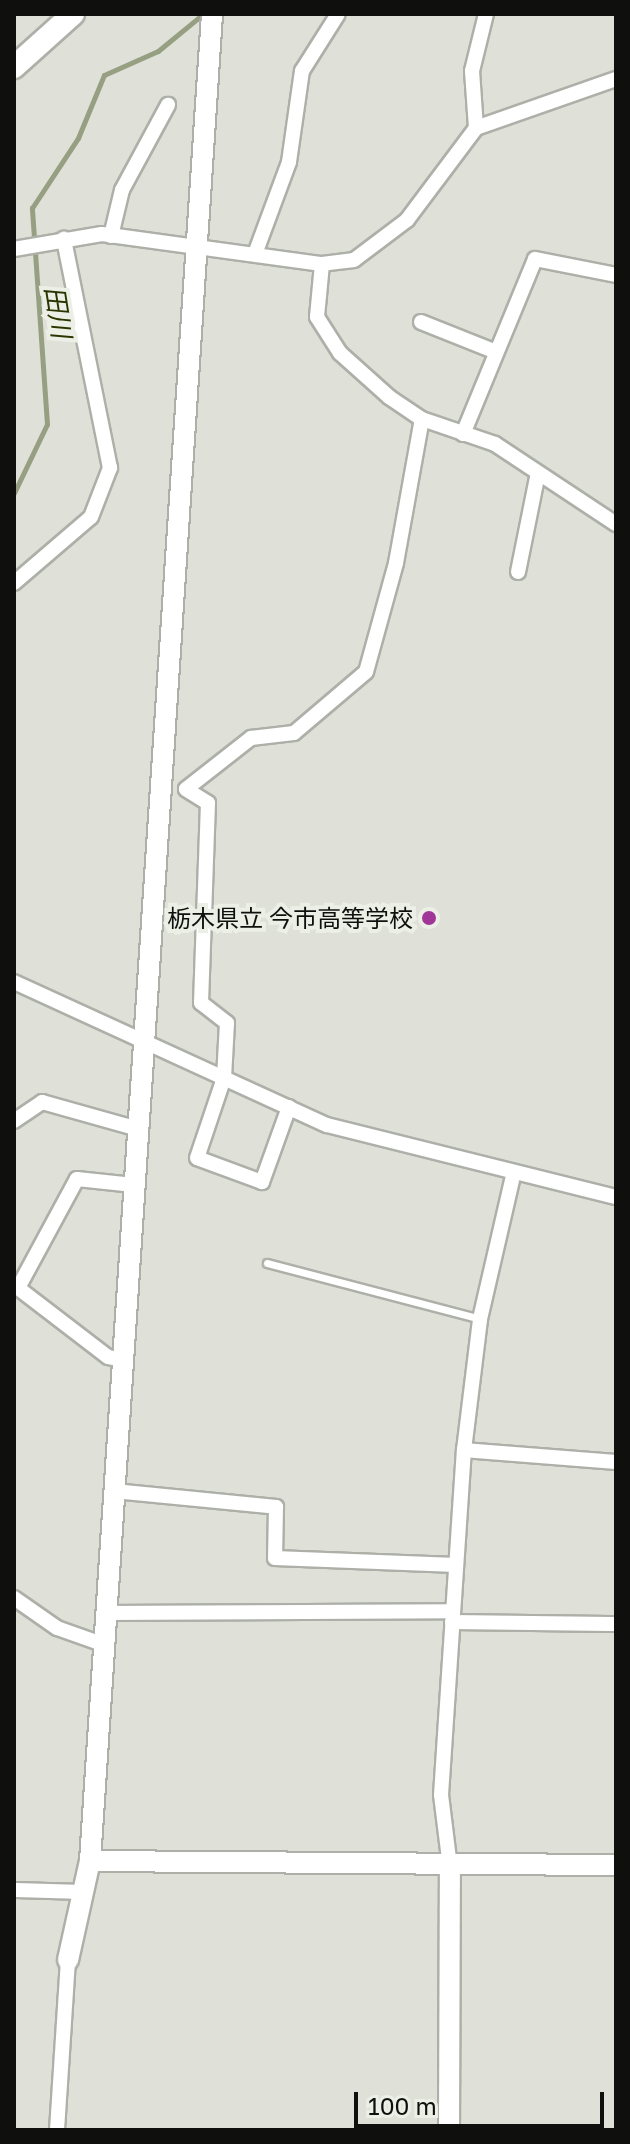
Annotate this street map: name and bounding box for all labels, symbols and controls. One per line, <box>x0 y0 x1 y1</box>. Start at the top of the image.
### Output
water label: 田川 <box>39 284 77 340</box>
place label: 栃木県立 今市高等学校 <box>167 904 413 932</box>
marker: 栃木県立 今市高等学校 <box>420 909 438 927</box>
scale bar <box>358 2076 608 2126</box>
text: 100 m <box>368 2091 437 2120</box>

